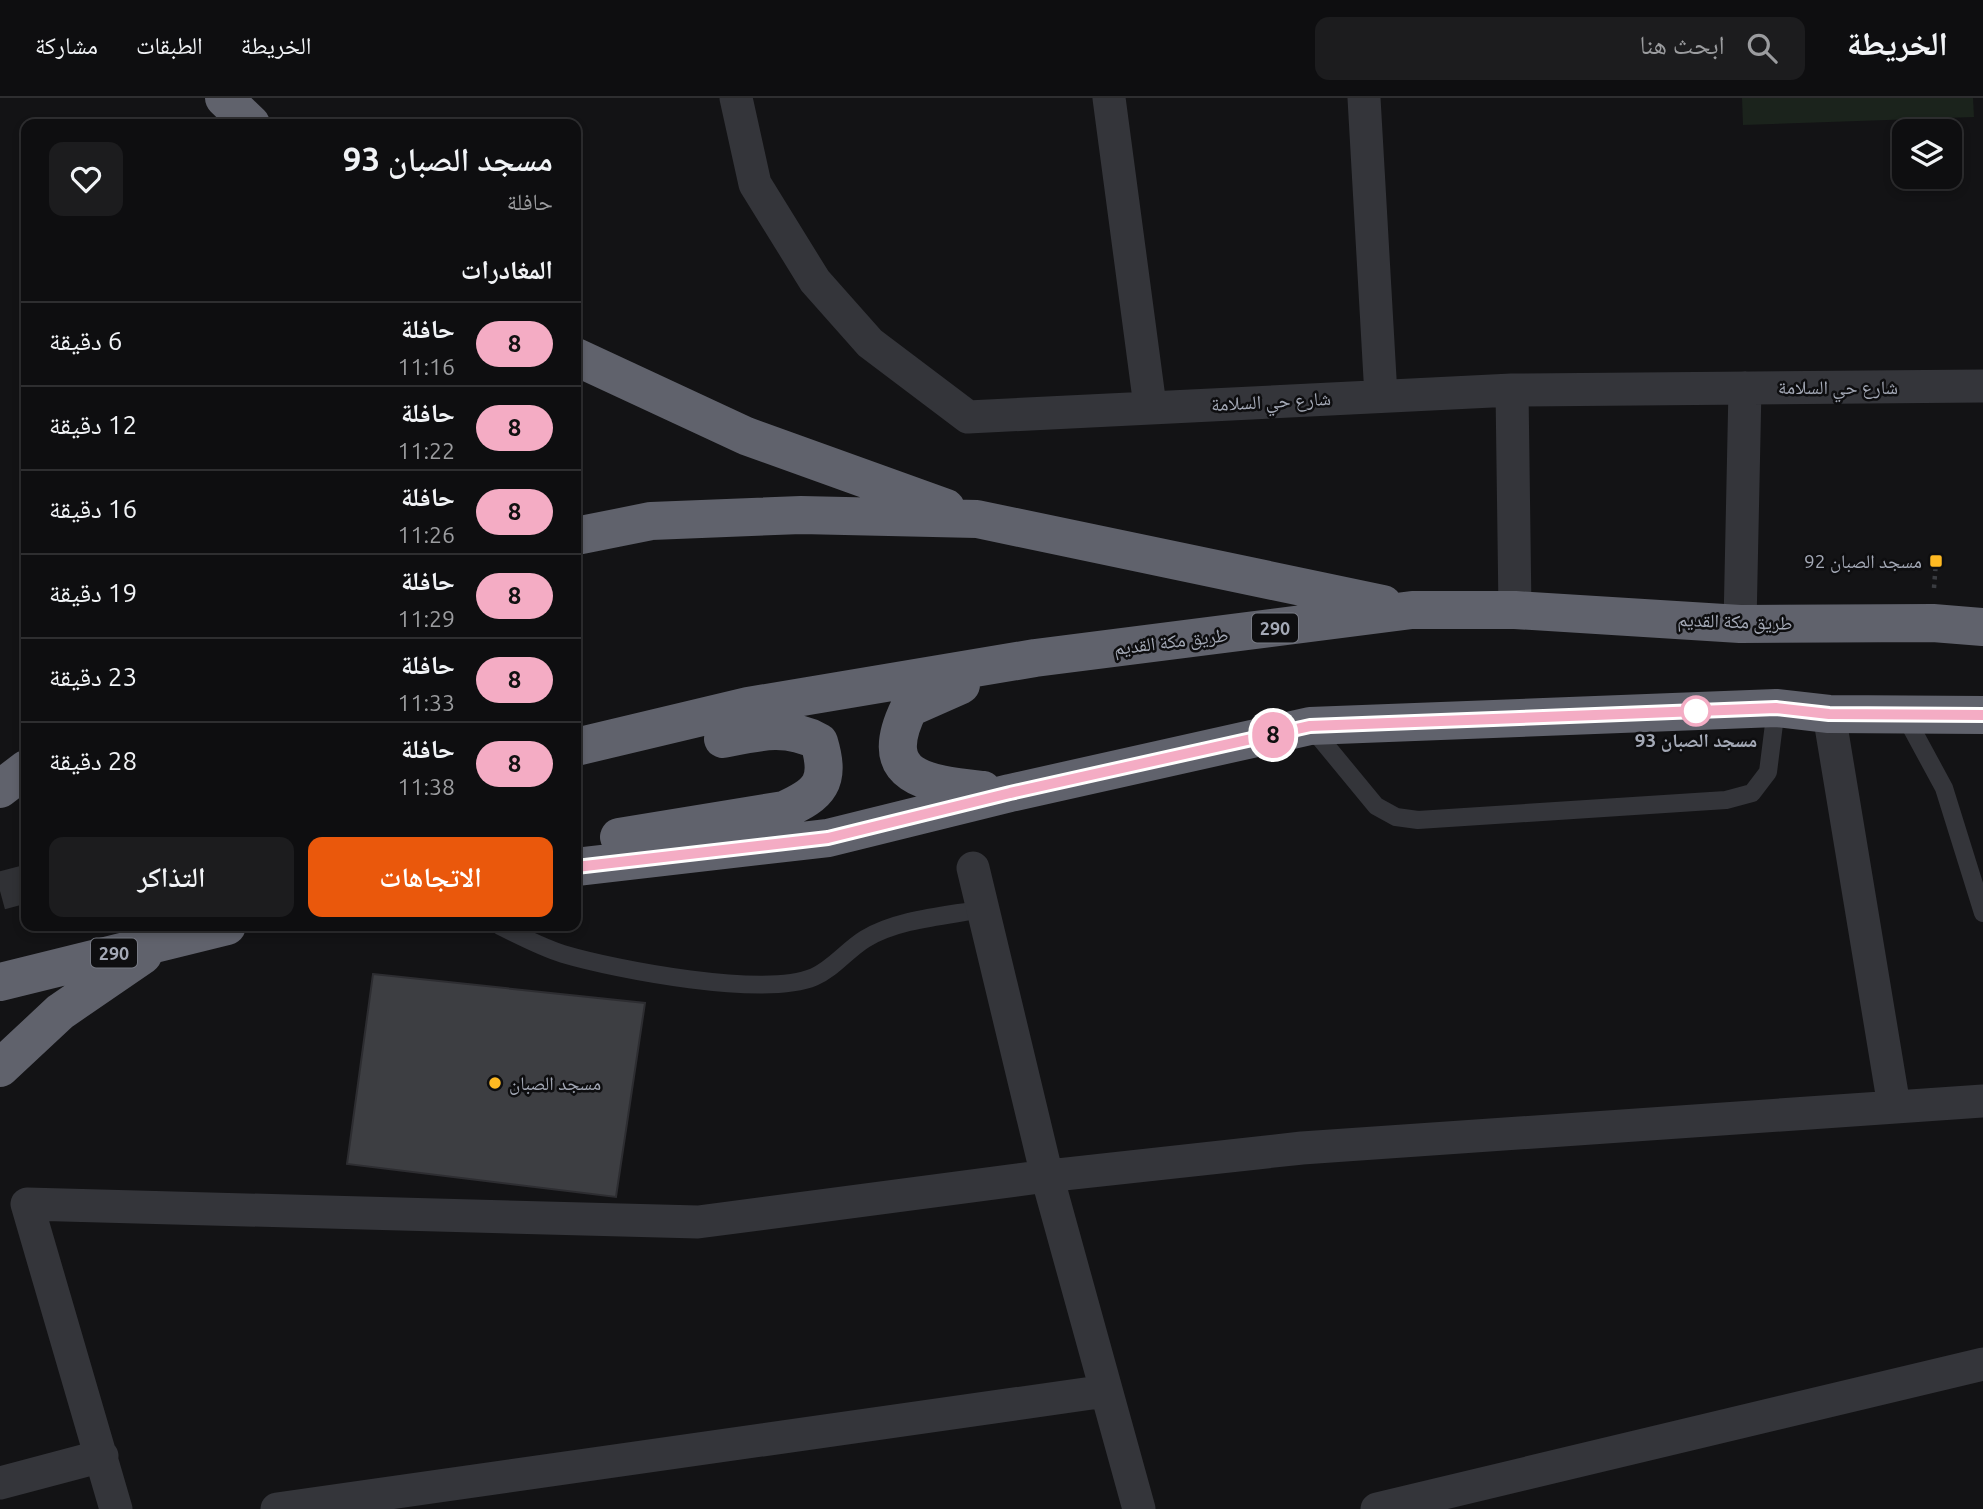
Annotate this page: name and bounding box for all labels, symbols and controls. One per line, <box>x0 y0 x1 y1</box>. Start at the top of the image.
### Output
search box <box>1315 17 1805 80</box>
text: الخريطة <box>1847 24 1948 61</box>
icon: search <box>1743 29 1781 67</box>
text: ابحث هنا <box>1640 30 1725 59</box>
text: مشاركة <box>35 32 98 59</box>
text: الطبقات <box>136 32 203 59</box>
text: الخريطة <box>241 32 311 59</box>
map controls <box>1892 119 1962 189</box>
button: layers <box>1892 119 1962 189</box>
text: مسجد الصبان 93 <box>343 140 553 177</box>
button: heart <box>49 142 123 216</box>
text: حافلة <box>507 189 553 214</box>
text: المغادرات <box>461 255 553 284</box>
text: حافلة <box>401 314 455 343</box>
text: 6 دقيقة <box>49 326 122 355</box>
text: 8 <box>508 330 521 357</box>
text: 11:16 <box>397 354 455 379</box>
street label: شارع حي السلامة <box>1778 376 1898 403</box>
street label: شارع حي السلامة <box>1211 387 1332 420</box>
text: حافلة <box>401 398 455 427</box>
text: 12 دقيقة <box>49 410 137 439</box>
text: 8 <box>508 414 521 441</box>
text: 11:22 <box>397 438 455 463</box>
text: حافلة <box>401 482 455 511</box>
text: 16 دقيقة <box>49 494 137 523</box>
text: 8 <box>508 498 521 525</box>
text: 11:26 <box>397 522 455 547</box>
place label: مسجد الصبان 92 <box>1804 550 1922 573</box>
marker: مسجد الصبان 92 <box>1928 553 1944 569</box>
text: حافلة <box>401 566 455 595</box>
text: 19 دقيقة <box>49 578 137 607</box>
text: 8 <box>508 582 521 609</box>
text: 11:29 <box>397 606 455 631</box>
street label: طريق مكة القديم <box>1677 608 1793 636</box>
road number: 290 <box>1252 614 1298 642</box>
street label: طريق مكة القديم <box>1113 623 1230 661</box>
text: حافلة <box>401 650 455 679</box>
text: 23 دقيقة <box>49 662 137 691</box>
text: 8 <box>508 666 521 693</box>
text: 11:33 <box>397 690 455 715</box>
marker: مسجد الصبان 93 <box>1681 696 1711 726</box>
line badge: 8 <box>1250 712 1296 758</box>
text: 8 <box>1266 721 1280 748</box>
place label: مسجد الصبان 93 <box>1635 729 1757 752</box>
text: حافلة <box>401 734 455 763</box>
text: 28 دقيقة <box>49 746 137 775</box>
text: 8 <box>508 750 521 777</box>
text: 11:38 <box>397 774 455 799</box>
button: التذاكر <box>49 837 294 917</box>
button: الاتجاهات <box>308 837 553 917</box>
road number: 290 <box>91 938 137 968</box>
place label: مسجد الصبان <box>509 1072 601 1095</box>
marker: مسجد الصبان <box>487 1075 503 1091</box>

